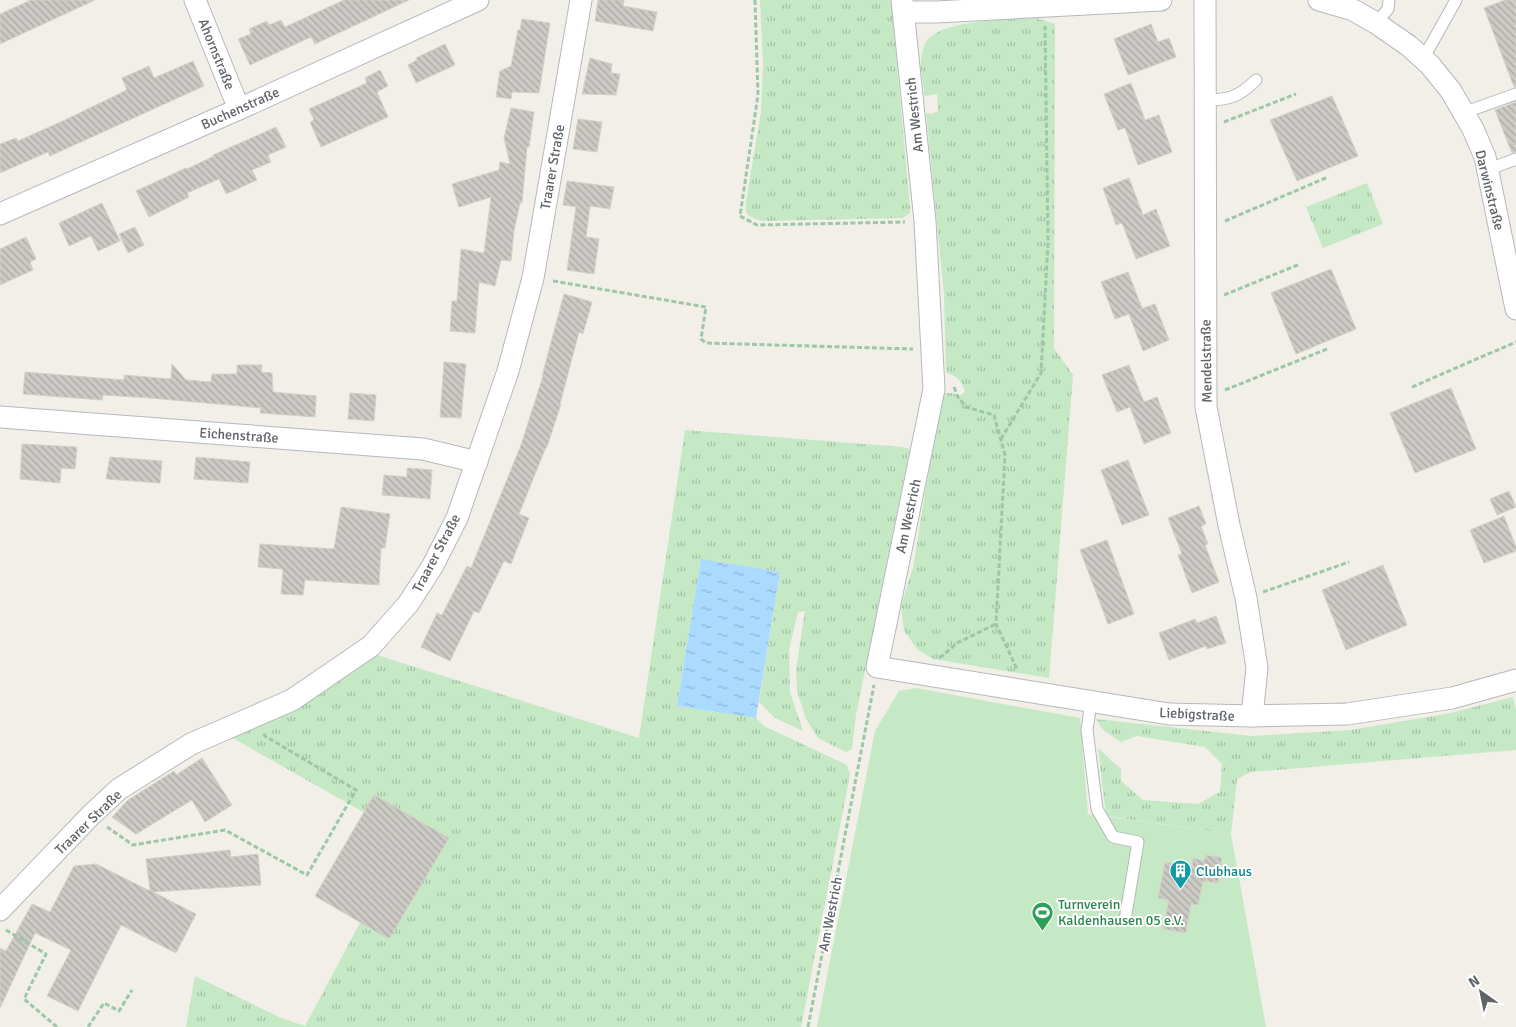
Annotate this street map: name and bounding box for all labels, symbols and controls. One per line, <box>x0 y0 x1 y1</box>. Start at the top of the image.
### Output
street label: Ahornstraße <box>195 16 239 92</box>
street label: Am Westrich <box>902 76 927 153</box>
street label: Buchenstraße <box>198 84 282 133</box>
street label: Traarer Straße <box>537 123 568 211</box>
street label: Darwinstraße <box>1471 148 1508 232</box>
street label: Mendelstraße <box>1197 319 1216 403</box>
street label: Eichenstraße <box>199 424 279 447</box>
street label: Am Westrich <box>892 477 925 555</box>
street label: Traarer Straße <box>409 511 464 595</box>
street label: Liebigstraße <box>1159 704 1235 725</box>
street label: Traarer Straße <box>51 786 125 858</box>
building icon: Clubhaus <box>1168 859 1192 890</box>
place label: Clubhaus <box>1196 863 1252 880</box>
street label: Am Westrich <box>815 875 846 953</box>
place label: Turnverein Kaldenhausen 05 e.V. <box>1058 896 1184 929</box>
sports icon: Turnverein Kaldenhausen 05 e.V. <box>1030 900 1054 931</box>
north arrow <box>1456 967 1506 1017</box>
text: N <box>1465 972 1483 991</box>

